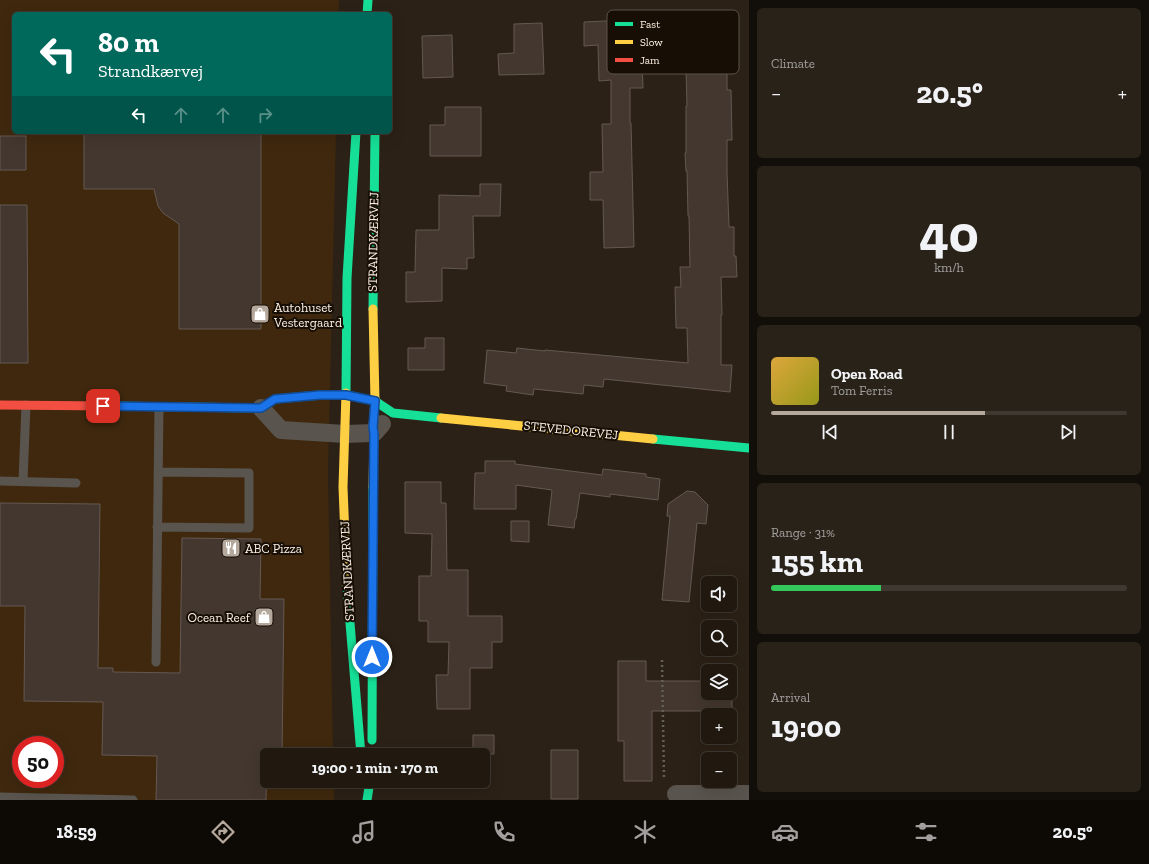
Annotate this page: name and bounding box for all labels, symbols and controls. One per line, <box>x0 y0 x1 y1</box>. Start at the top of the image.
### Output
legend <box>607 10 739 74</box>
text: Fast <box>640 18 661 31</box>
text: 80 m <box>98 26 159 59</box>
icon: left <box>32 28 84 80</box>
text: Slow <box>640 36 663 49</box>
text: Jam <box>640 54 660 67</box>
text: Climate <box>771 56 815 71</box>
text: Strandkærvej <box>98 60 203 82</box>
text: 20.5° <box>916 75 983 111</box>
text: − <box>771 80 781 107</box>
text: + <box>1118 80 1127 107</box>
icon: left <box>128 104 150 126</box>
icon: ahead <box>170 104 192 126</box>
icon: ahead <box>212 104 234 126</box>
icon: right <box>254 104 276 126</box>
street label: STRANDKÆRVEJ <box>365 192 381 292</box>
text: 40 <box>919 203 979 265</box>
text: km/h <box>934 260 964 275</box>
place label: Autohuset Vestergaard <box>273 300 342 330</box>
shop icon: Autohuset Vestergaard <box>249 303 271 325</box>
text: Open Road <box>831 365 903 383</box>
text: Tom Ferris <box>831 383 892 398</box>
pin <box>86 389 120 423</box>
icon: arrive <box>92 395 114 417</box>
street label: STEVEDOREVEJ <box>523 418 619 442</box>
icon: previous <box>819 421 841 443</box>
icon: pause <box>938 421 960 443</box>
icon: next <box>1057 421 1079 443</box>
street label: STRANDKÆRVEJ <box>337 521 357 621</box>
text: Range · 31% <box>771 525 835 540</box>
restaurant icon: ABC Pizza <box>220 537 242 559</box>
place label: ABC Pizza <box>245 541 303 556</box>
text: 155 km <box>771 544 863 580</box>
map controls <box>701 576 737 788</box>
button: sound <box>701 576 737 612</box>
shop icon: Ocean Reef <box>253 606 275 628</box>
place label: Ocean Reef <box>187 610 251 625</box>
button: search <box>701 620 737 656</box>
position arrow <box>351 636 393 678</box>
button: layers <box>701 664 737 700</box>
text: Arrival <box>771 690 810 705</box>
button: + <box>701 708 737 744</box>
text: 19:00 <box>771 709 841 745</box>
speed limit sign: 50 <box>12 736 64 788</box>
button: − <box>701 752 737 788</box>
text: 19:00 · 1 min · 170 m <box>312 759 438 777</box>
icon: directions <box>209 818 237 846</box>
icon: music <box>350 818 378 846</box>
icon: phone <box>490 818 518 846</box>
icon: climate <box>631 818 659 846</box>
icon: car <box>771 818 799 846</box>
icon: filters <box>912 818 940 846</box>
text: 18:59 <box>56 821 97 843</box>
text: 20.5° <box>1053 821 1093 843</box>

